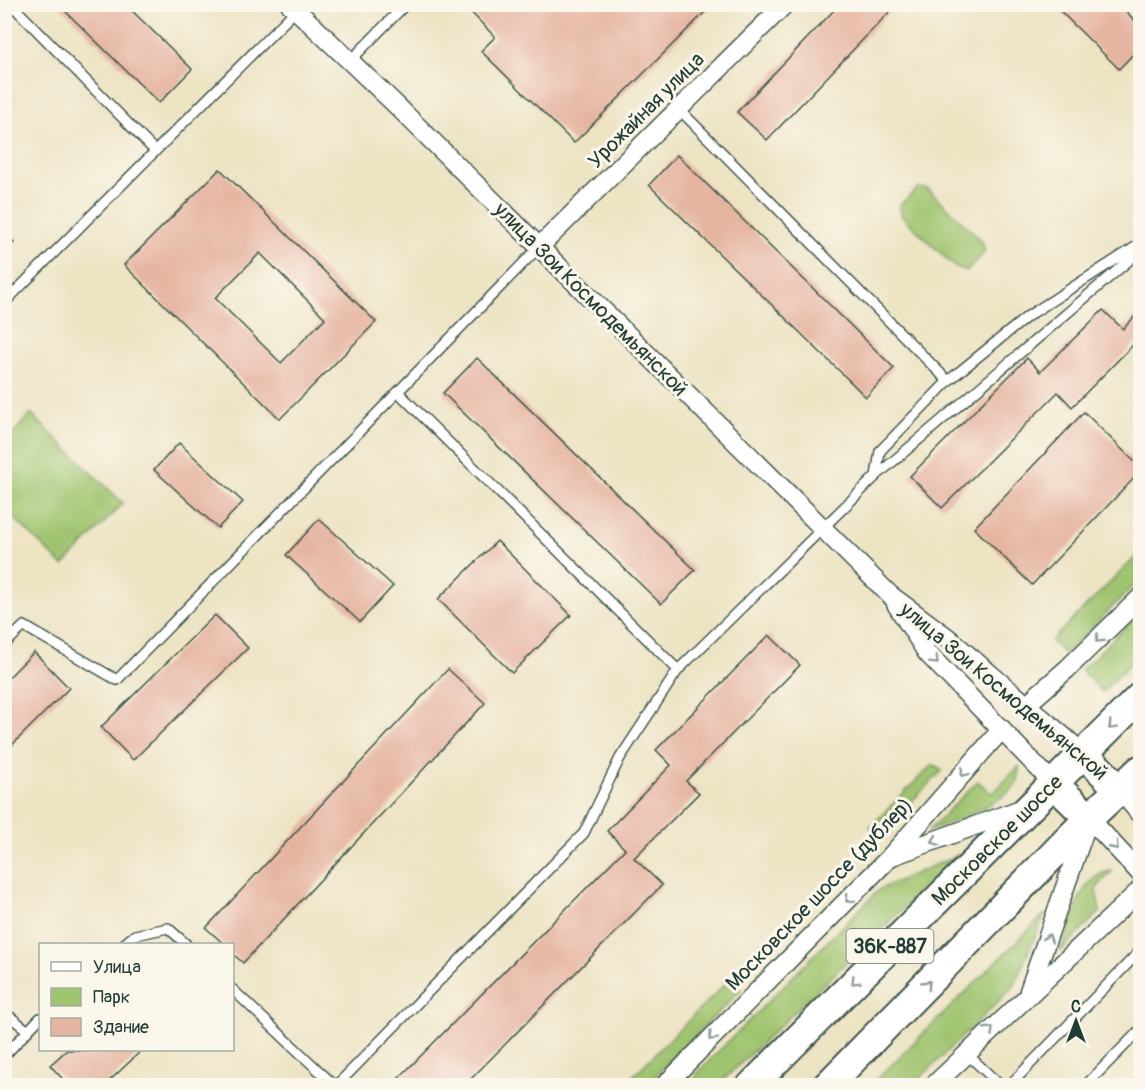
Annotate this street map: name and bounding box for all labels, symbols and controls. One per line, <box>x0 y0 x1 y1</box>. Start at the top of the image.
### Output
street label: Урожайная улица <box>582 46 710 174</box>
street label: улица Зои Космодемьянской <box>487 196 693 402</box>
street label: улица Зои Космодемьянской <box>893 596 1113 786</box>
one-way arrow <box>1095 632 1105 643</box>
one-way arrow <box>927 653 938 664</box>
one-way arrow <box>1109 718 1120 729</box>
one-way arrow <box>960 766 971 777</box>
street label: Московское шоссе <box>926 768 1069 912</box>
street label: Московское шоссе (дублер) <box>720 792 919 997</box>
one-way arrow <box>930 833 941 846</box>
one-way arrow <box>1108 839 1119 849</box>
one-way arrow <box>845 892 856 902</box>
road number: 36К-887 <box>846 929 934 963</box>
one-way arrow <box>1040 933 1053 944</box>
legend <box>39 943 234 1051</box>
text: Улица <box>93 956 141 979</box>
one-way arrow <box>851 974 862 985</box>
one-way arrow <box>920 980 931 990</box>
text: Парк <box>93 986 130 1009</box>
north arrow <box>1046 991 1106 1051</box>
text: С <box>1071 997 1081 1017</box>
text: Здание <box>93 1016 149 1039</box>
one-way arrow <box>983 1026 994 1037</box>
one-way arrow <box>708 1030 719 1041</box>

